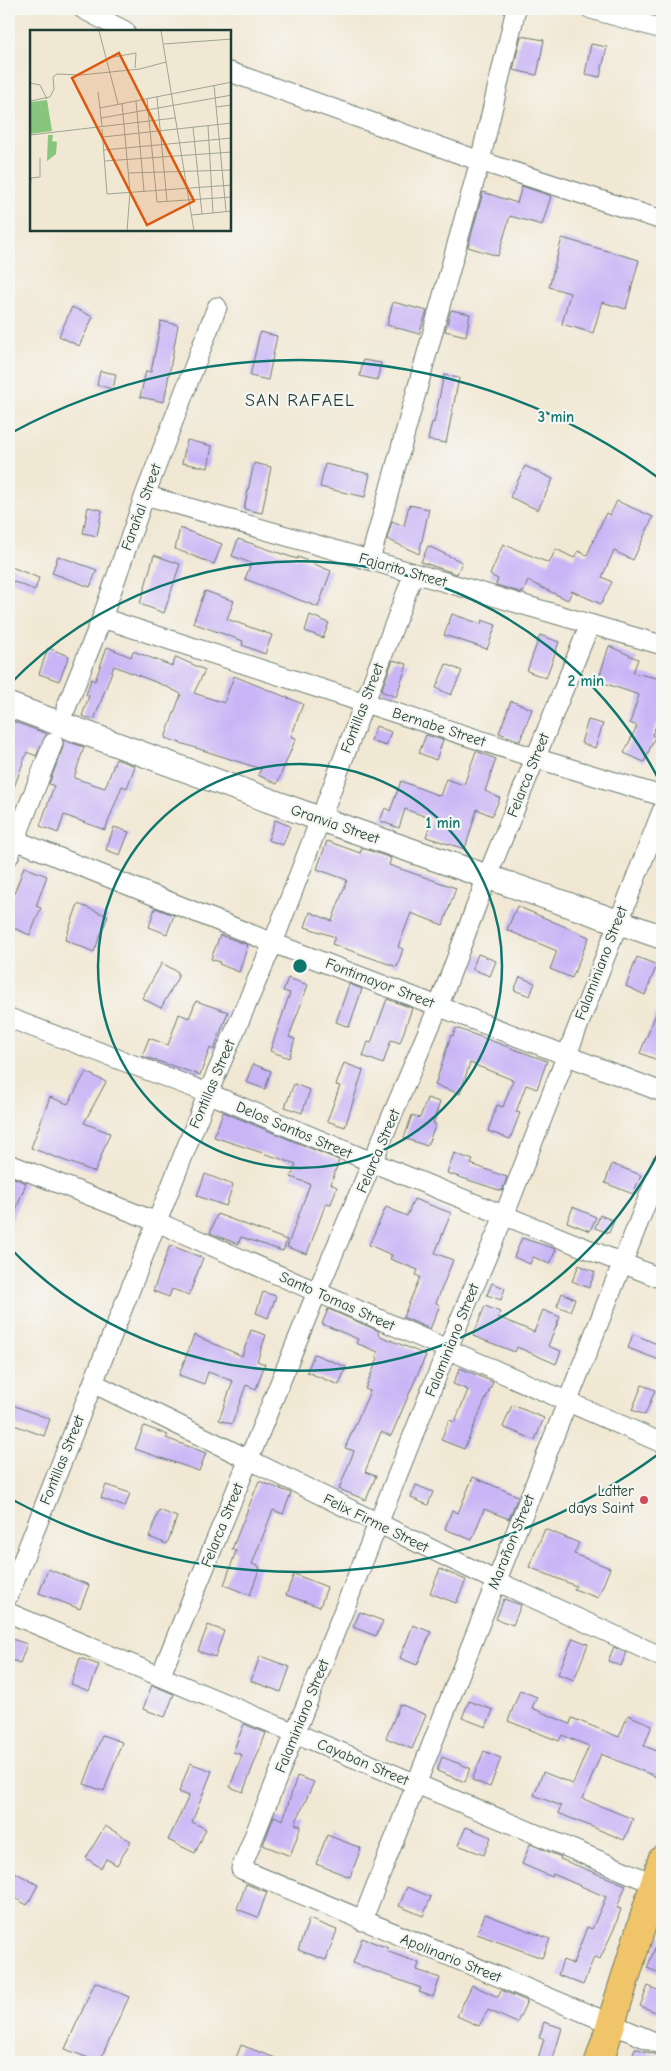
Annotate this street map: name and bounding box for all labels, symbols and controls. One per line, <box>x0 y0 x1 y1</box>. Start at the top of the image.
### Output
inset map <box>30 30 231 231</box>
district label: SAN RAFAEL <box>245 390 355 411</box>
text: 3 min <box>538 408 574 426</box>
street label: Farañal Street <box>117 461 165 553</box>
street label: Fajarito Street <box>357 549 450 591</box>
street label: Fontillas Street <box>337 660 388 756</box>
text: 2 min <box>568 672 604 690</box>
street label: Bernabe Street <box>390 703 489 751</box>
street label: Felarca Street <box>503 730 553 820</box>
street label: Granvia Street <box>288 800 382 848</box>
text: 1 min <box>426 814 460 832</box>
street label: Falaminiano Street <box>571 903 631 1023</box>
street label: Fontimayor Street <box>323 954 437 1012</box>
centre of rings <box>291 957 309 975</box>
street label: Fontillas Street <box>185 1036 239 1131</box>
street label: Delos Santos Street <box>233 1097 355 1163</box>
street label: Felarca Street <box>352 1106 404 1196</box>
street label: Santo Tomas Street <box>276 1267 398 1335</box>
street label: Falaminiano Street <box>421 1280 483 1399</box>
street label: Fontillas Street <box>36 1412 88 1507</box>
street label: Felarca Street <box>197 1480 247 1570</box>
place label: Latter days Saint <box>568 1482 635 1517</box>
street label: Felix Firme Street <box>321 1490 432 1557</box>
street label: Marañon Street <box>484 1491 538 1592</box>
marker: Latter days Saint <box>638 1494 650 1506</box>
street label: Falaminiano Street <box>271 1656 333 1775</box>
street label: Cayaban Street <box>314 1735 412 1790</box>
street label: Apolinario Street <box>398 1930 505 1987</box>

